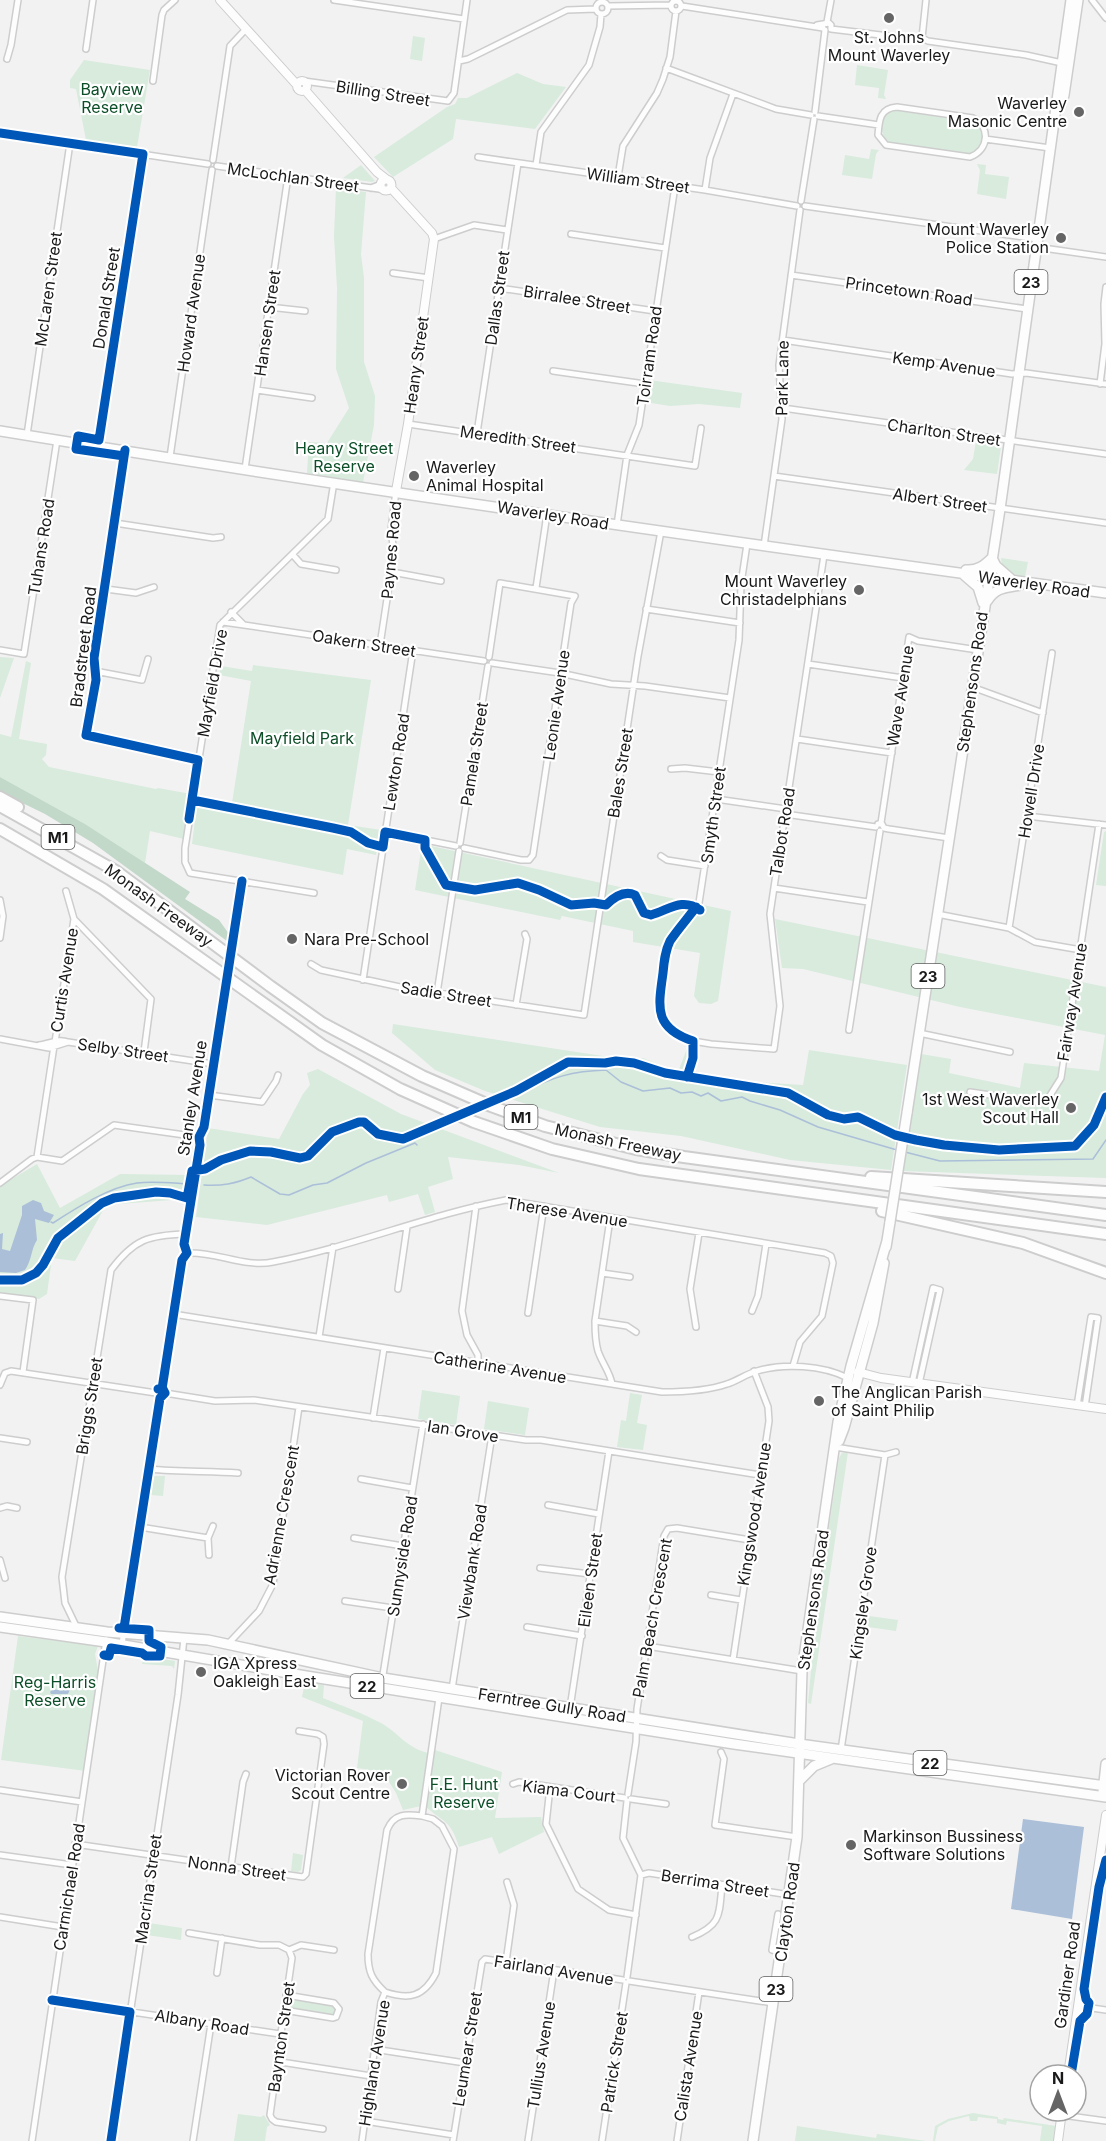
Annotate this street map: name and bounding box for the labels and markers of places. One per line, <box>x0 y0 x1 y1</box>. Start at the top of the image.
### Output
marker: St. Johns Mount Waverley <box>882 11 896 25</box>
place label: St. Johns Mount Waverley <box>828 27 950 65</box>
place label: Waverley Masonic Centre <box>948 93 1067 131</box>
marker: Waverley Masonic Centre <box>1072 105 1086 119</box>
place label: Mount Waverley Police Station <box>926 219 1049 257</box>
marker: Mount Waverley Police Station <box>1054 231 1068 245</box>
place label: Waverley Animal Hospital <box>426 457 544 495</box>
marker: Waverley Animal Hospital <box>407 469 421 483</box>
place label: Mount Waverley Christadelphians <box>720 571 847 609</box>
marker: Mount Waverley Christadelphians <box>852 583 866 597</box>
place label: Nara Pre-School <box>304 929 429 949</box>
marker: Nara Pre-School <box>285 932 299 946</box>
place label: 1st West Waverley Scout Hall <box>922 1089 1059 1127</box>
marker: 1st West Waverley Scout Hall <box>1064 1101 1078 1115</box>
place label: The Anglican Parish of Saint Philip <box>831 1382 982 1420</box>
marker: The Anglican Parish of Saint Philip <box>812 1394 826 1408</box>
place label: IGA Xpress Oakleigh East <box>213 1653 316 1691</box>
marker: IGA Xpress Oakleigh East <box>194 1665 208 1679</box>
place label: Victorian Rover Scout Centre <box>275 1765 390 1803</box>
marker: Victorian Rover Scout Centre <box>395 1777 409 1791</box>
place label: Markinson Bussiness Software Solutions <box>863 1826 1023 1864</box>
marker: Markinson Bussiness Software Solutions <box>844 1838 858 1852</box>

